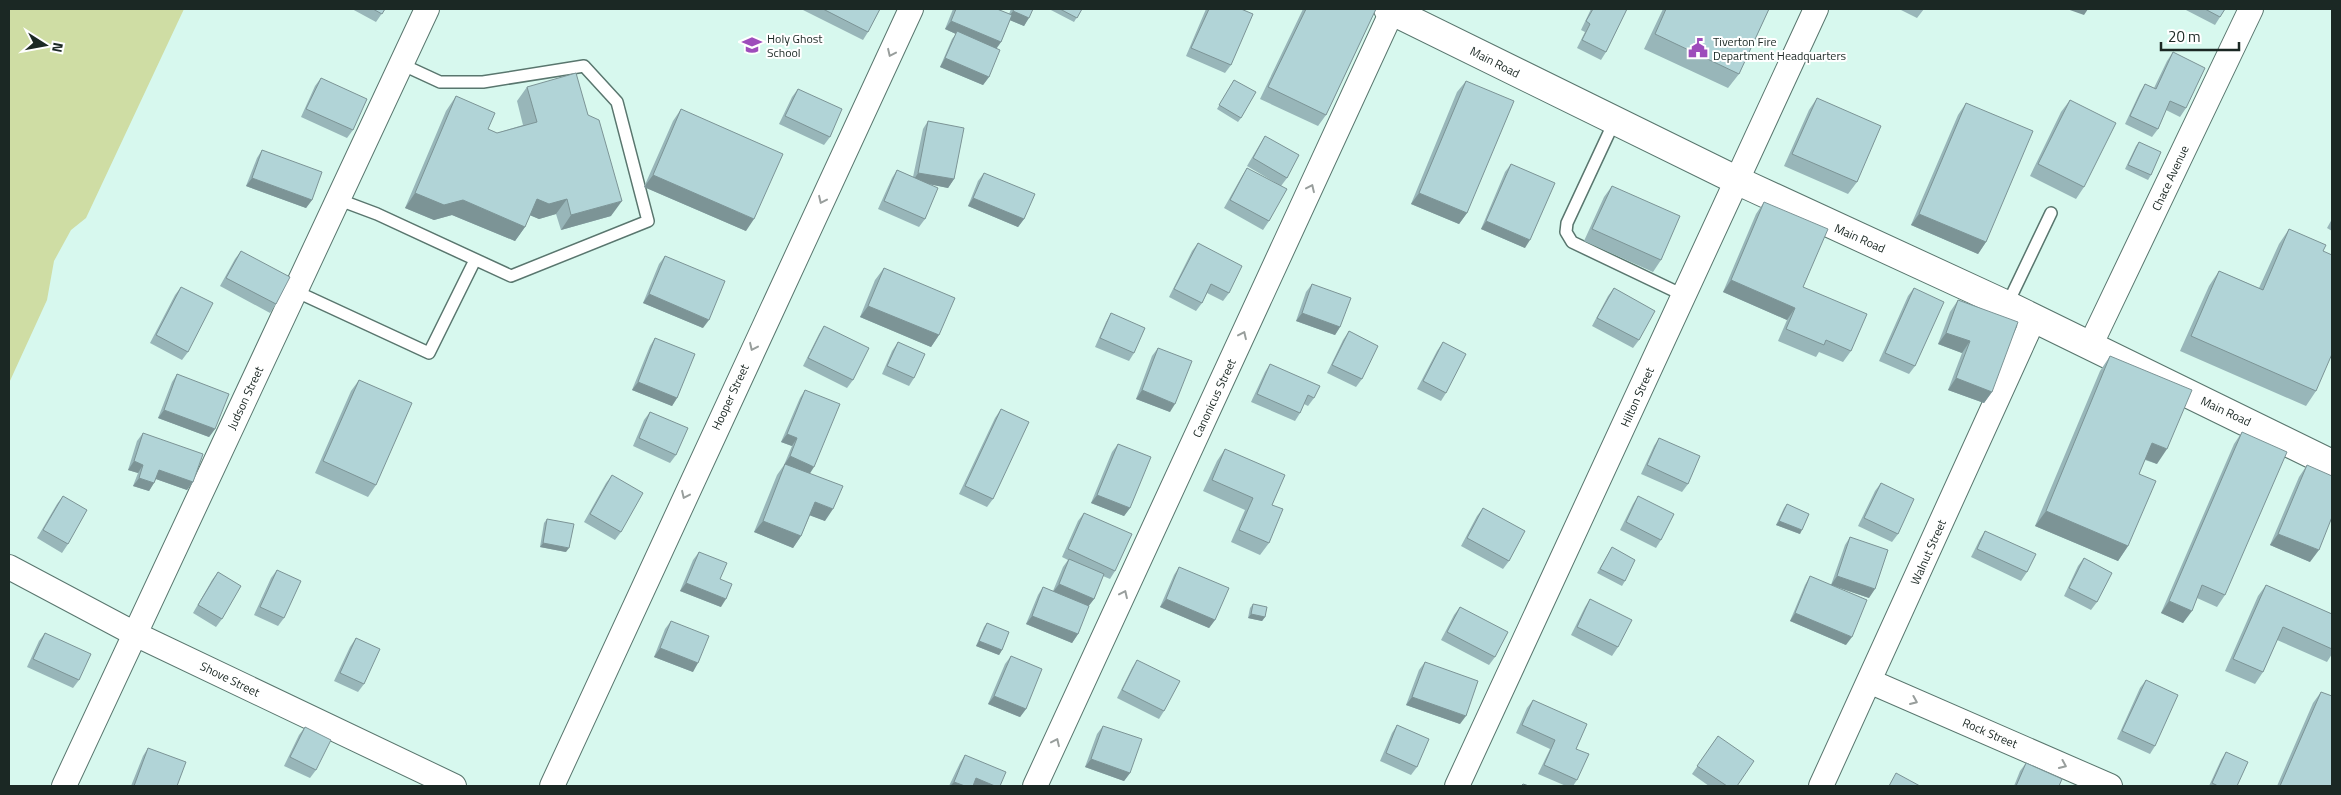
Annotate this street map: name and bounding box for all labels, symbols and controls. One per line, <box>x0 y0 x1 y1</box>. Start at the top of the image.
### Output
north arrow <box>20 20 70 70</box>
scale bar <box>2161 20 2238 52</box>
text: 20 m <box>2168 25 2201 48</box>
place label: Holy Ghost School <box>767 29 823 62</box>
place label: Tiverton Fire Department Headquarters <box>1713 32 1847 65</box>
school or university icon: Holy Ghost School <box>741 34 763 56</box>
public building icon: Tiverton Fire Department Headquarters <box>1687 37 1709 59</box>
text: N <box>47 41 69 54</box>
street label: Main Road <box>1467 41 1523 83</box>
one-way arrow <box>887 48 897 57</box>
street label: Chace Avenue <box>2147 142 2193 214</box>
one-way arrow <box>1304 184 1315 193</box>
one-way arrow <box>818 195 828 204</box>
street label: Main Road <box>1832 218 1888 258</box>
one-way arrow <box>1236 332 1246 341</box>
one-way arrow <box>749 342 760 351</box>
street label: Canonicus Street <box>1187 355 1241 441</box>
street label: Hooper Street <box>706 360 754 433</box>
street label: Judson Street <box>222 362 268 433</box>
street label: Hilton Street <box>1615 363 1659 430</box>
street label: Main Road <box>2198 391 2254 431</box>
one-way arrow <box>681 490 692 499</box>
street label: Walnut Street <box>1905 516 1951 588</box>
one-way arrow <box>1117 590 1128 599</box>
street label: Shove Street <box>197 656 264 702</box>
one-way arrow <box>1909 694 1918 705</box>
street label: Rock Street <box>1960 713 2021 753</box>
one-way arrow <box>1049 738 1060 747</box>
one-way arrow <box>2058 759 2067 770</box>

